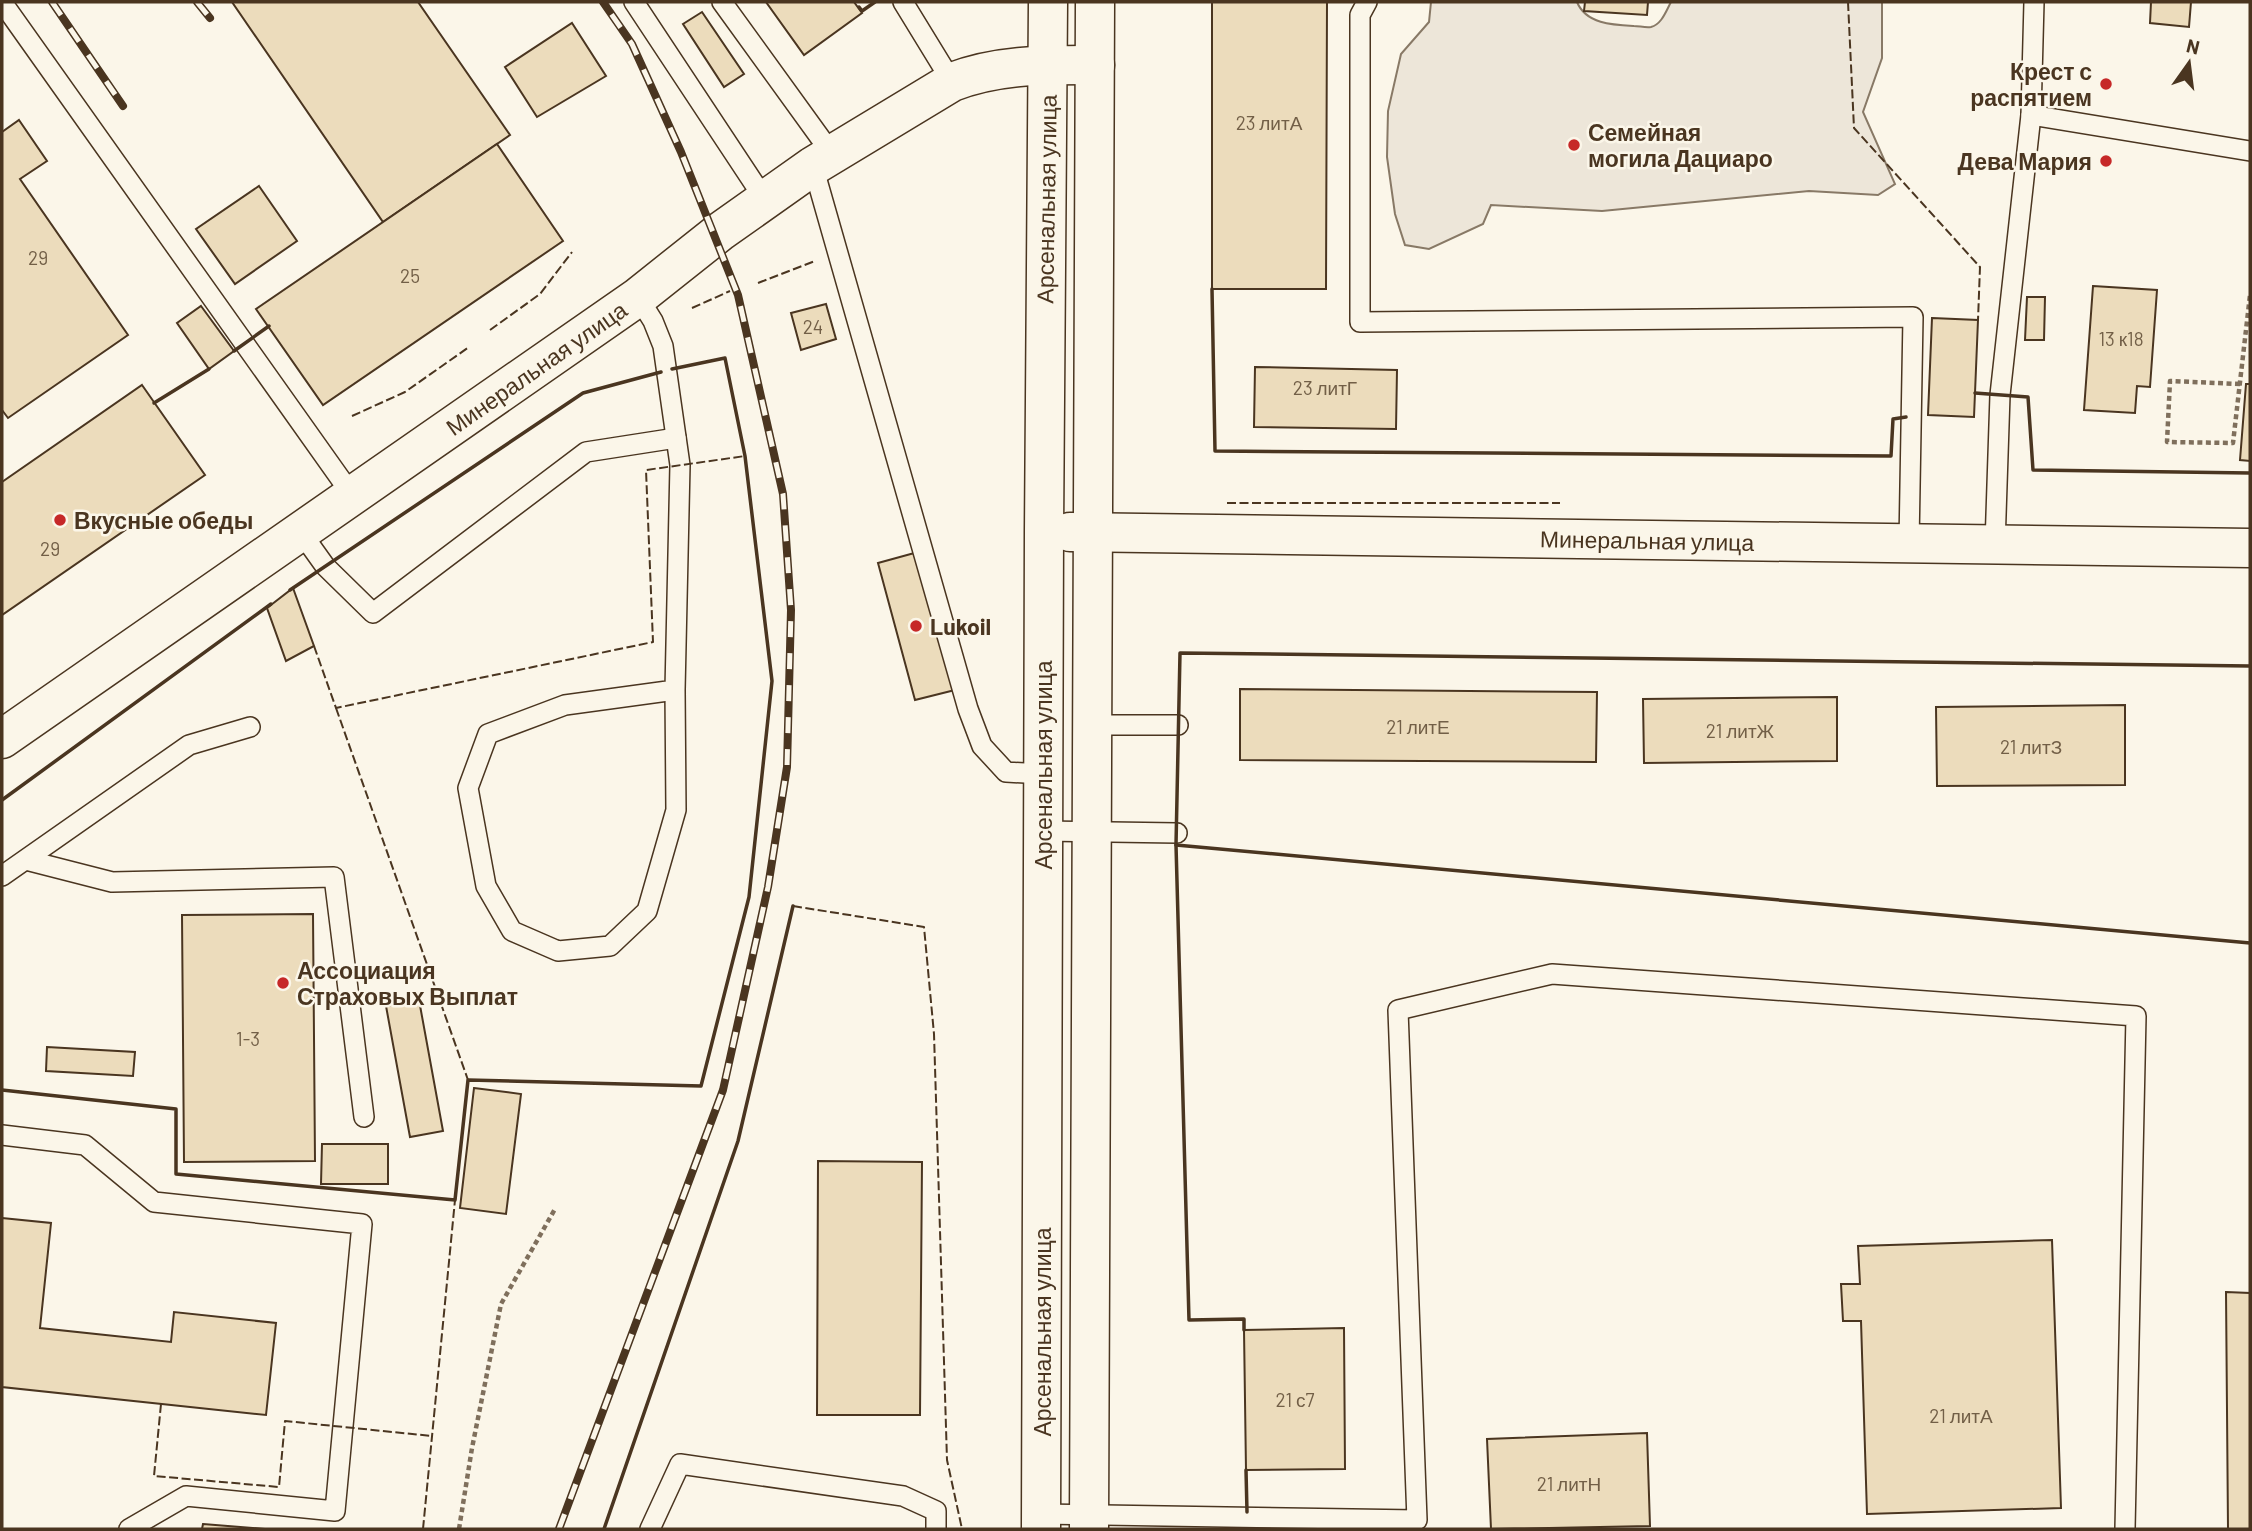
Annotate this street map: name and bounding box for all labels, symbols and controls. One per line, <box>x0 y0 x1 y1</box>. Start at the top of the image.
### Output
north arrow <box>2154 28 2224 98</box>
text: N <box>2184 33 2202 59</box>
place label: Крест с распятием <box>1970 57 2092 111</box>
marker: Крест с распятием <box>2098 76 2114 92</box>
street label: Арсенальная улица <box>1030 94 1062 304</box>
house number: 23 литА <box>1236 111 1303 134</box>
place label: Семейная могила Дациаро <box>1588 118 1773 172</box>
marker: Семейная могила Дациаро <box>1566 137 1582 153</box>
place label: Дева Мария <box>1957 147 2092 175</box>
marker: Дева Мария <box>2098 153 2114 169</box>
house number: 29 <box>28 246 48 269</box>
house number: 25 <box>400 264 420 287</box>
street label: Минеральная улица <box>440 295 632 441</box>
house number: 24 <box>803 315 823 338</box>
house number: 13 к18 <box>2098 327 2144 350</box>
house number: 23 литГ <box>1293 376 1357 399</box>
place label: Вкусные обеды <box>74 506 253 534</box>
marker: Вкусные обеды <box>52 512 68 528</box>
street label: Минеральная улица <box>1540 524 1755 556</box>
house number: 29 <box>40 537 60 560</box>
place label: Lukoil <box>930 612 991 640</box>
marker: Lukoil <box>908 618 924 634</box>
street label: Арсенальная улица <box>1029 660 1057 870</box>
house number: 21 литЕ <box>1386 715 1450 738</box>
house number: 21 литЖ <box>1706 719 1775 742</box>
house number: 21 литЗ <box>2000 735 2062 758</box>
place label: Ассоциация Страховых Выплат <box>297 956 518 1010</box>
marker: Ассоциация Страховых Выплат <box>275 975 291 991</box>
house number: 1-3 <box>236 1027 260 1050</box>
street label: Арсенальная улица <box>1028 1227 1056 1437</box>
house number: 21 с7 <box>1276 1388 1314 1411</box>
house number: 21 литА <box>1929 1404 1993 1427</box>
house number: 21 литН <box>1537 1472 1601 1495</box>

